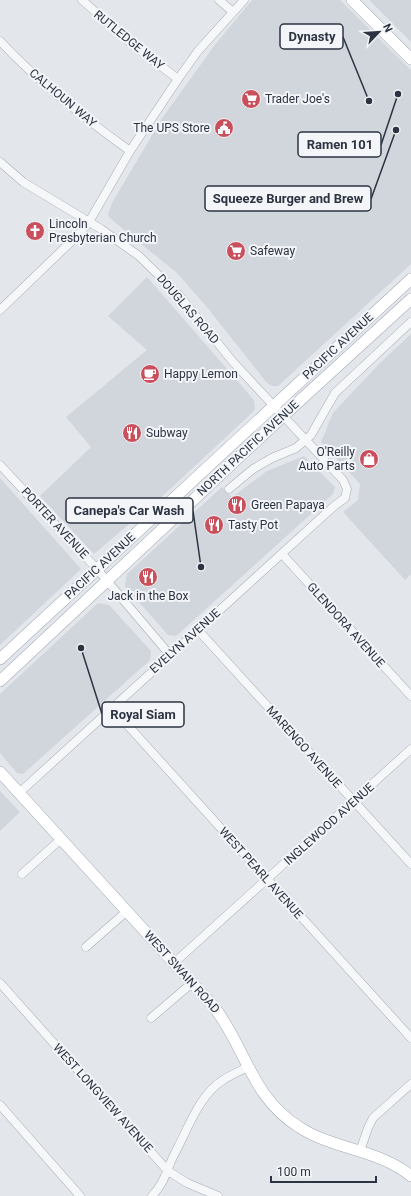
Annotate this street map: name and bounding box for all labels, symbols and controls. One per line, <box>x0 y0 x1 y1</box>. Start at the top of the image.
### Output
street label: RUTLEDGE WAY <box>91 7 168 73</box>
north arrow <box>359 12 399 52</box>
text: N <box>380 22 395 34</box>
callout: Dynasty <box>280 24 343 49</box>
text: Dynasty <box>289 29 336 44</box>
street label: CALHOUN WAY <box>27 66 100 131</box>
supermarket icon: Trader Joe's <box>240 88 262 110</box>
place label: Trader Joe's <box>265 92 330 106</box>
public building icon: The UPS Store <box>213 117 235 139</box>
place label: The UPS Store <box>133 121 210 135</box>
callout: Ramen 101 <box>298 132 381 157</box>
text: Ramen 101 <box>307 137 373 152</box>
callout: Squeeze Burger and Brew <box>205 186 371 211</box>
text: Squeeze Burger and Brew <box>213 191 364 206</box>
place label: Lincoln Presbyterian Church <box>49 217 157 245</box>
church icon: Lincoln Presbyterian Church <box>24 220 46 242</box>
supermarket icon: Safeway <box>225 240 247 262</box>
place label: Safeway <box>250 244 296 258</box>
street label: DOUGLAS ROAD <box>154 271 222 347</box>
street label: PACIFIC AVENUE <box>300 310 376 382</box>
cafe icon: Happy Lemon <box>139 363 161 385</box>
place label: Happy Lemon <box>164 367 238 381</box>
street label: NORTH PACIFIC AVENUE <box>194 397 302 499</box>
restaurant icon: Subway <box>121 422 143 444</box>
place label: Subway <box>146 426 188 440</box>
place label: O'Reilly Auto Parts <box>298 445 355 473</box>
shop icon: O'Reilly Auto Parts <box>358 448 380 470</box>
street label: PORTER AVENUE <box>18 485 92 562</box>
restaurant icon: Green Papaya <box>226 494 248 516</box>
callout: Canepa's Car Wash <box>66 498 193 523</box>
place label: Green Papaya <box>251 498 325 512</box>
text: Canepa's Car Wash <box>74 503 184 518</box>
restaurant icon: Tasty Pot <box>203 514 225 536</box>
place label: Tasty Pot <box>228 518 278 532</box>
street label: PACIFIC AVENUE <box>62 530 138 602</box>
restaurant icon: Jack in the Box <box>137 566 159 588</box>
street label: GLENDORA AVENUE <box>304 580 388 670</box>
place label: Jack in the Box <box>107 589 189 603</box>
street label: EVELYN AVENUE <box>147 606 223 676</box>
callout: Royal Siam <box>102 702 184 727</box>
street label: MARENGO AVENUE <box>263 703 345 791</box>
text: Royal Siam <box>110 707 176 722</box>
street label: INGLEWOOD AVENUE <box>281 780 377 868</box>
street label: WEST PEARL AVENUE <box>216 824 306 922</box>
street label: WEST SWAIN ROAD <box>141 928 223 1016</box>
street label: WEST LONGVIEW AVENUE <box>50 1041 156 1156</box>
scale bar <box>271 1158 376 1184</box>
text: 100 m <box>277 1165 311 1179</box>

